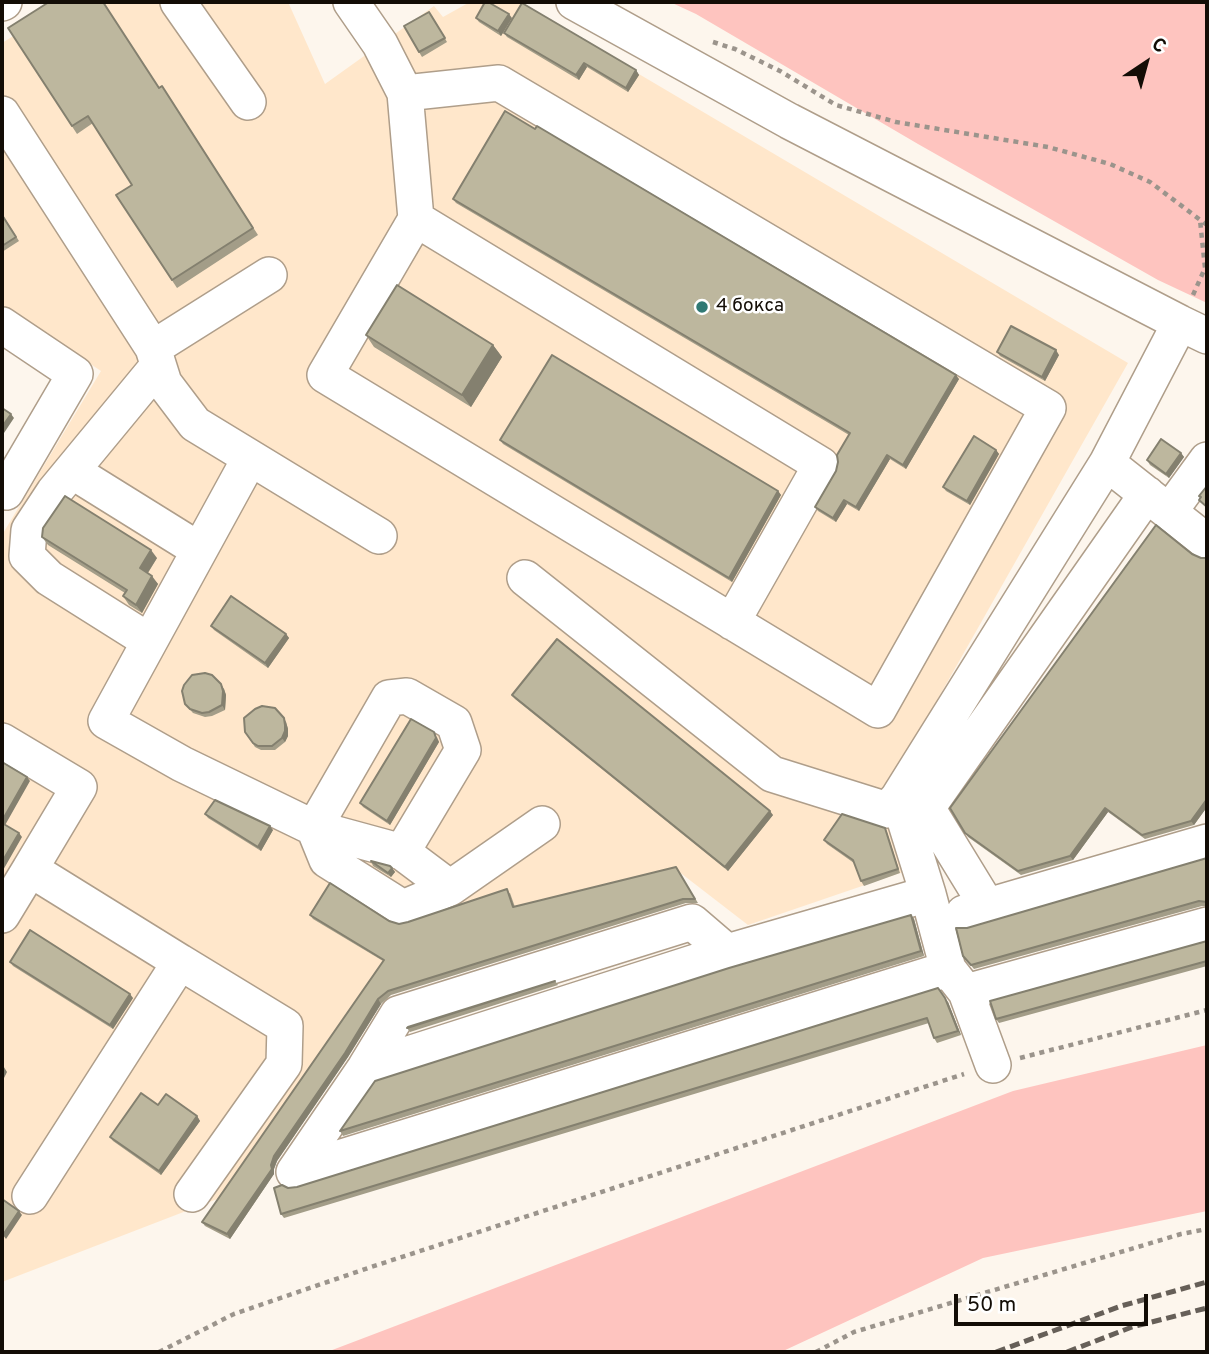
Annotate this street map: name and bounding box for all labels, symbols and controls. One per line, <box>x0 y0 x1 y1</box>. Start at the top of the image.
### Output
north arrow <box>1111 28 1181 98</box>
text: С <box>1146 33 1170 59</box>
place label: 4 бокса <box>716 296 784 318</box>
marker: 4 бокса <box>694 299 710 315</box>
scale bar <box>957 1280 1151 1324</box>
text: 50 m <box>967 1292 1016 1319</box>

